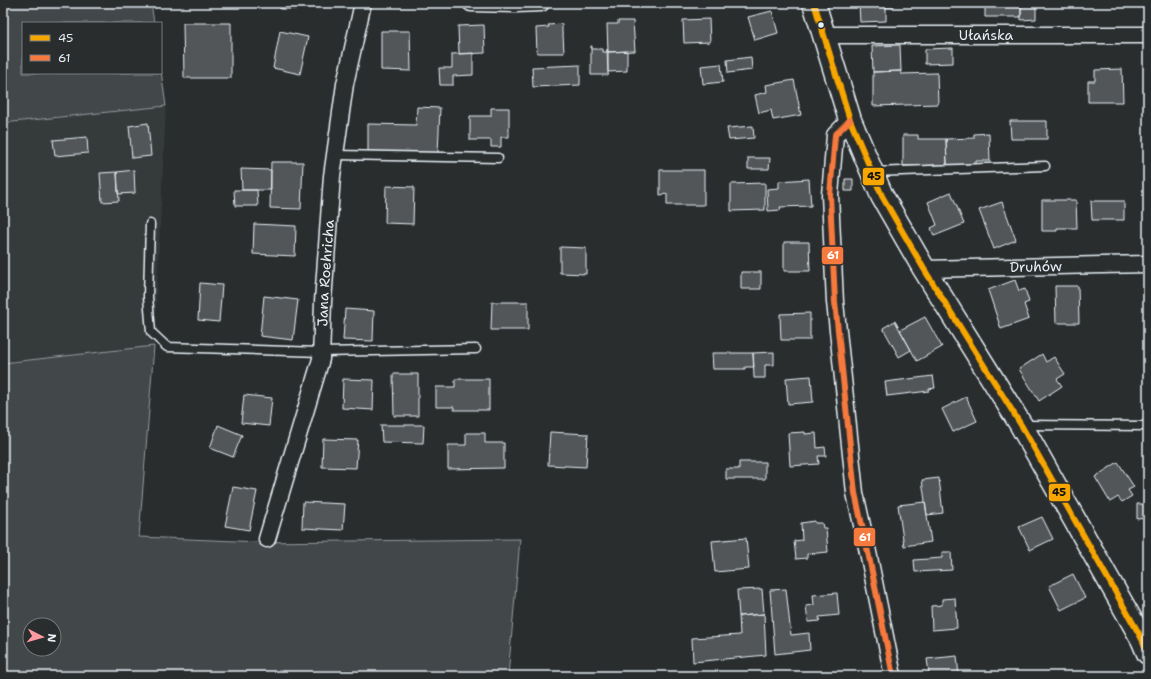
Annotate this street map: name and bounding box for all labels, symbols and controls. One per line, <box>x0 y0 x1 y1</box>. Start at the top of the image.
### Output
unlabelled marker <box>816 20 826 30</box>
legend <box>22 22 162 74</box>
street label: Ułańska <box>959 26 1014 44</box>
text: 45 <box>58 30 73 46</box>
text: 61 <box>58 50 71 66</box>
line badge: 45 <box>862 167 885 186</box>
text: 45 <box>867 169 881 184</box>
street label: Jana Roehricha <box>313 219 338 327</box>
line badge: 61 <box>821 246 844 265</box>
text: 61 <box>827 248 839 263</box>
street label: Druhów <box>1010 257 1062 276</box>
line badge: 45 <box>1048 483 1071 502</box>
text: 45 <box>1052 485 1066 500</box>
line badge: 61 <box>853 527 876 547</box>
text: 61 <box>859 530 871 545</box>
north arrow <box>22 617 62 657</box>
text: N <box>44 633 59 643</box>

